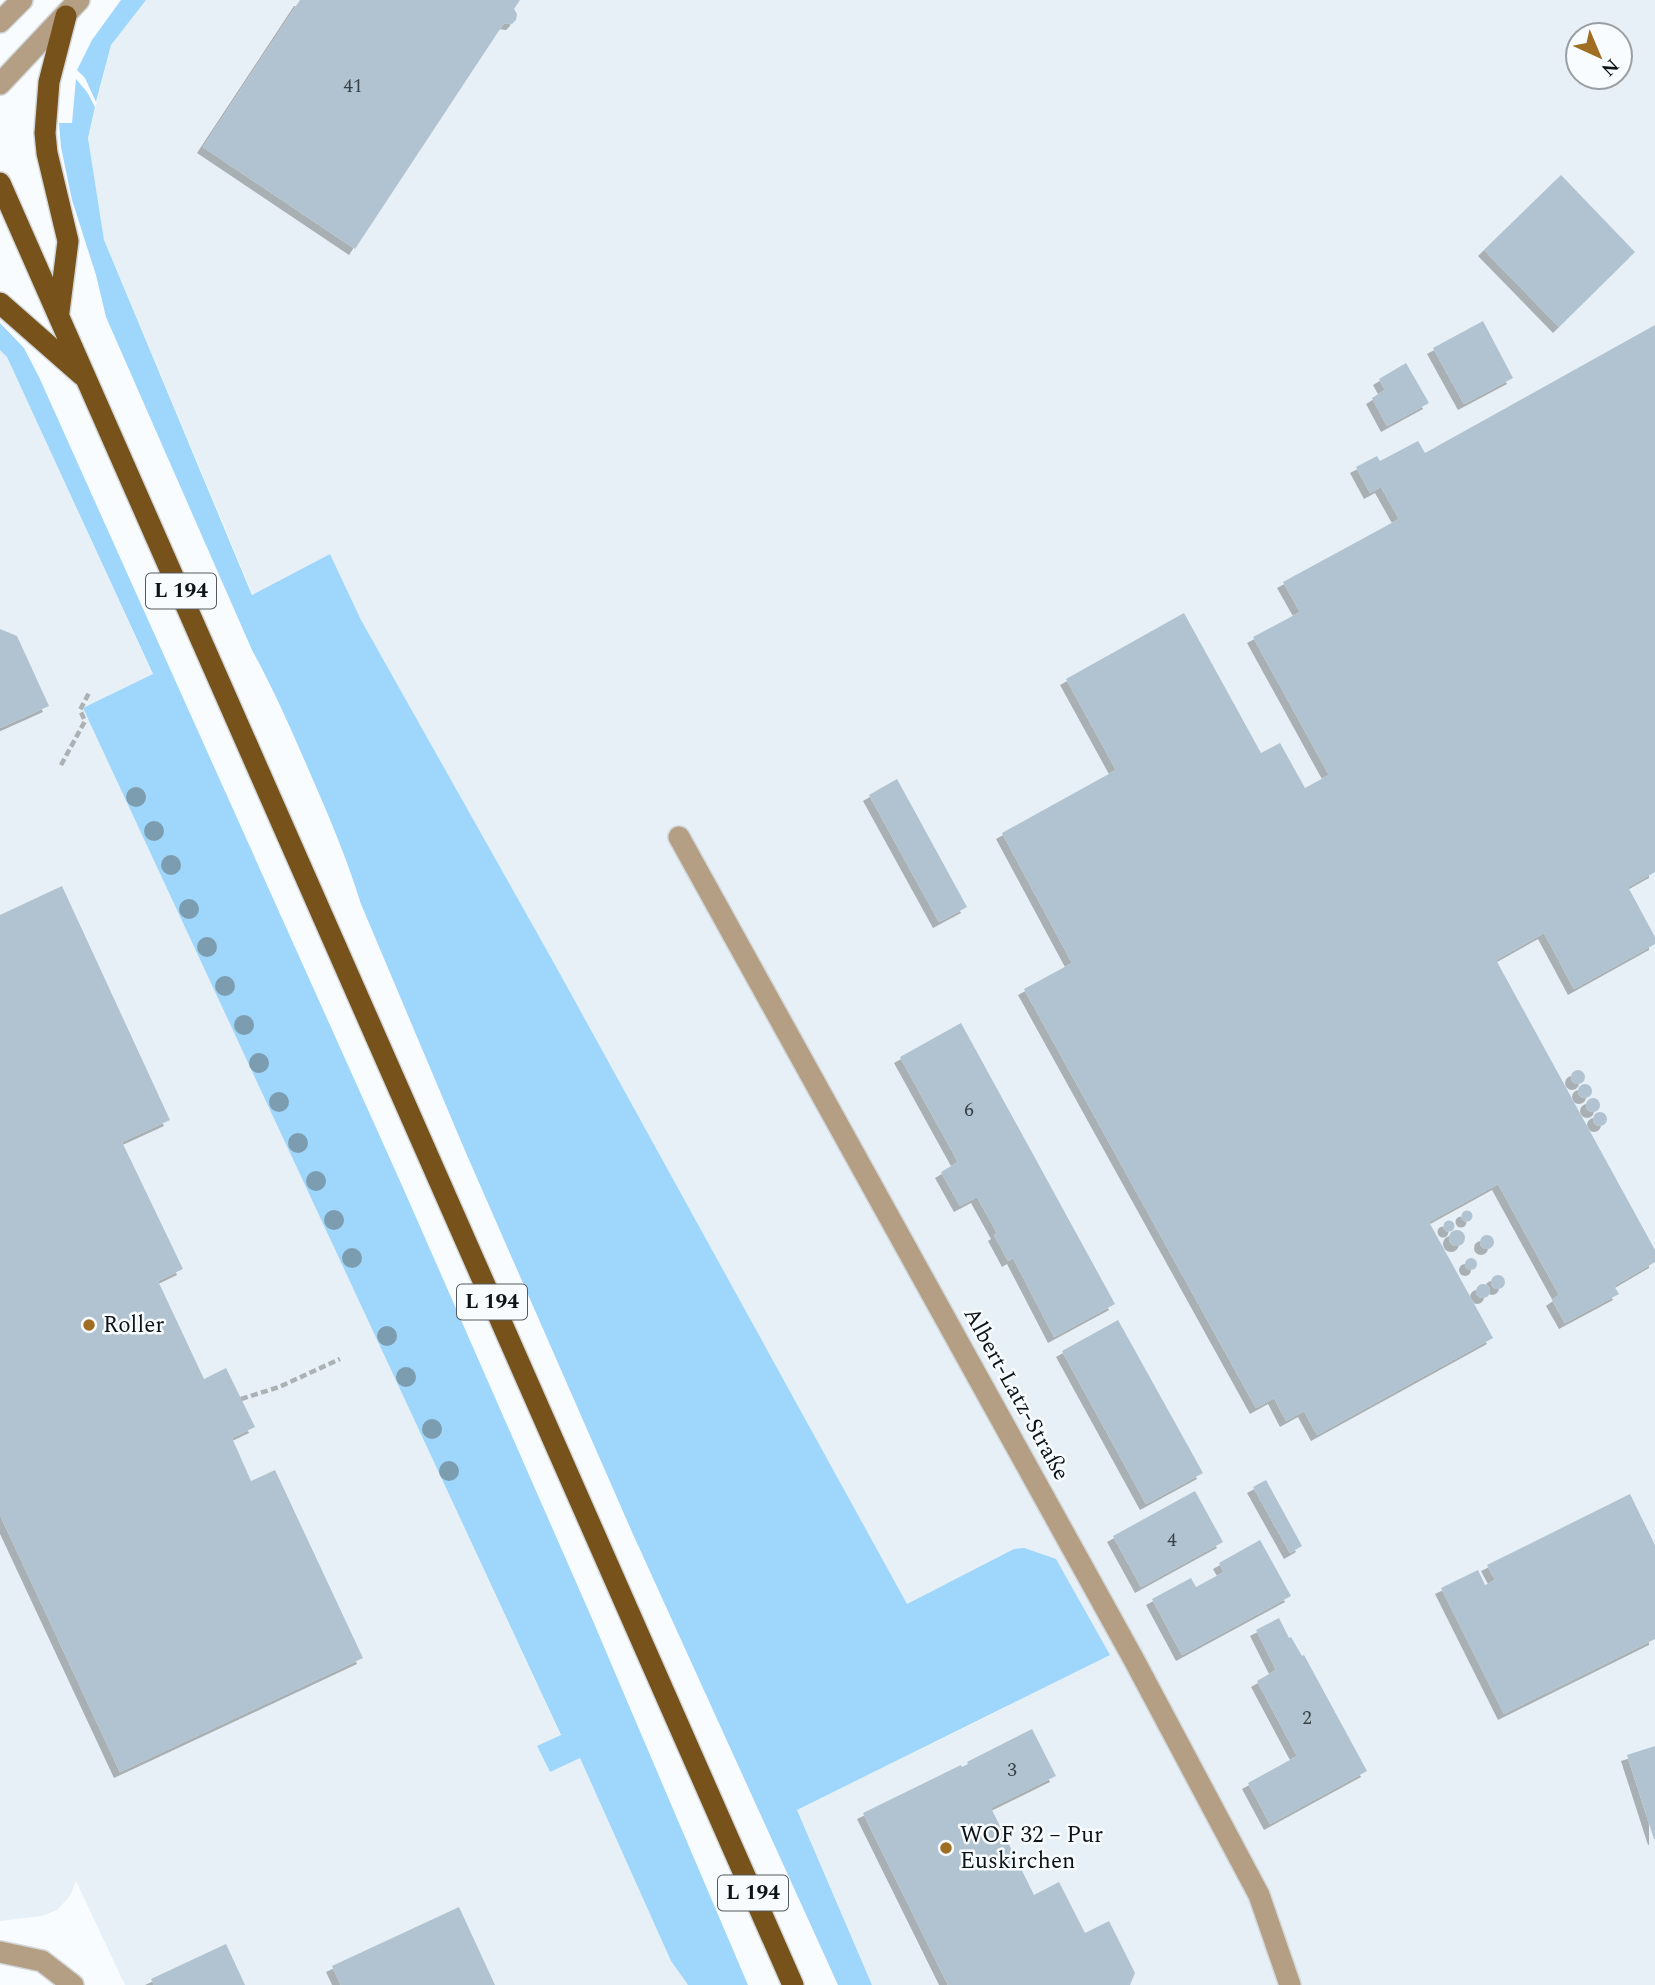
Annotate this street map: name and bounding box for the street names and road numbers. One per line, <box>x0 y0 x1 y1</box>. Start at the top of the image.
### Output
road number: L 194 <box>146 574 216 608</box>
road number: L 194 <box>457 1284 527 1320</box>
street label: Albert-Latz-Straße <box>954 1301 1078 1487</box>
road number: L 194 <box>718 1876 788 1910</box>

